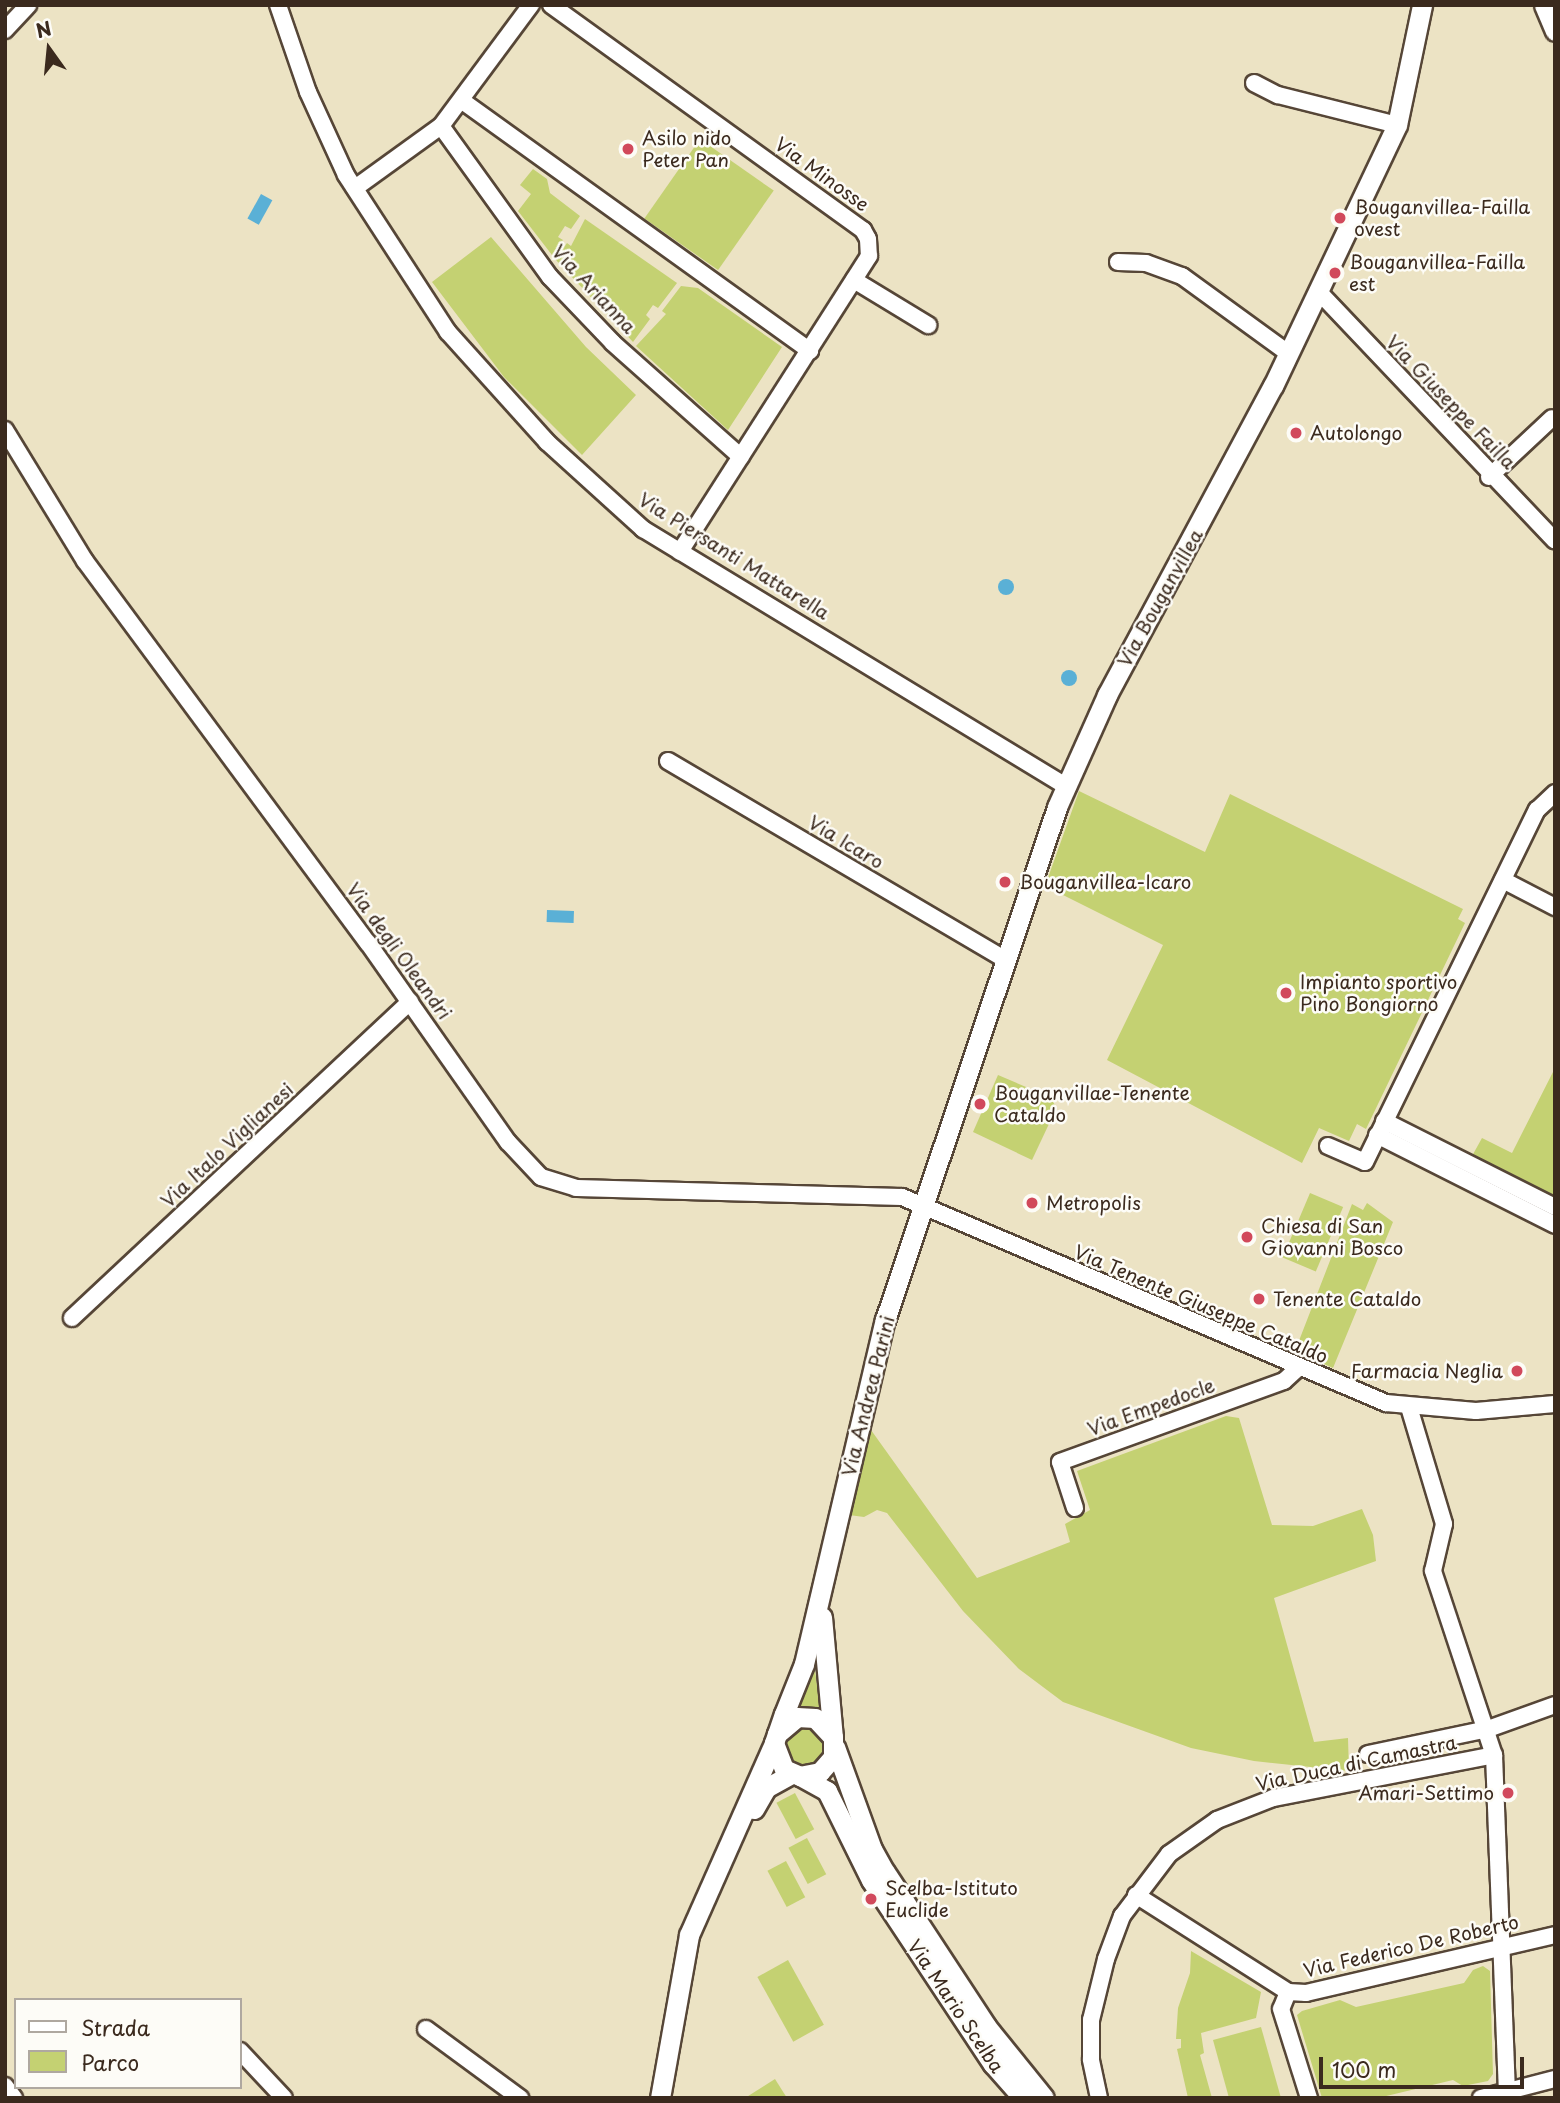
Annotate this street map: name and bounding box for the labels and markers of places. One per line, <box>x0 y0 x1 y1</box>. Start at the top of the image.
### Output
place label: Asilo nido Peter Pan <box>642 127 732 171</box>
marker: Asilo nido Peter Pan <box>620 141 636 157</box>
place label: Bouganvillea-Failla ovest <box>1354 196 1530 240</box>
marker: Bouganvillea-Failla ovest <box>1332 210 1348 226</box>
place label: Bouganvillea-Failla est <box>1349 251 1525 295</box>
marker: Bouganvillea-Failla est <box>1327 265 1343 281</box>
place label: Autolongo <box>1310 422 1402 444</box>
marker: Autolongo <box>1288 425 1304 441</box>
place label: Bouganvillea-Icaro <box>1019 871 1191 893</box>
marker: Bouganvillea-Icaro <box>997 874 1013 890</box>
place label: Impianto sportivo Pino Bongiorno <box>1300 971 1459 1015</box>
marker: Impianto sportivo Pino Bongiorno <box>1278 985 1294 1001</box>
place label: Bouganvillae-Tenente Cataldo <box>994 1082 1190 1126</box>
marker: Bouganvillae-Tenente Cataldo <box>972 1096 988 1112</box>
place label: Metropolis <box>1046 1192 1141 1214</box>
marker: Metropolis <box>1024 1195 1040 1211</box>
place label: Chiesa di San Giovanni Bosco <box>1261 1215 1403 1259</box>
marker: Chiesa di San Giovanni Bosco <box>1239 1229 1255 1245</box>
place label: Tenente Cataldo <box>1273 1288 1421 1310</box>
marker: Tenente Cataldo <box>1251 1291 1267 1307</box>
place label: Farmacia Neglia <box>1351 1360 1503 1382</box>
marker: Farmacia Neglia <box>1509 1363 1525 1379</box>
place label: Amari-Settimo <box>1358 1782 1494 1804</box>
marker: Amari-Settimo <box>1500 1785 1516 1801</box>
place label: Scelba-Istituto Euclide <box>885 1877 1018 1921</box>
marker: Scelba-Istituto Euclide <box>863 1891 879 1907</box>

